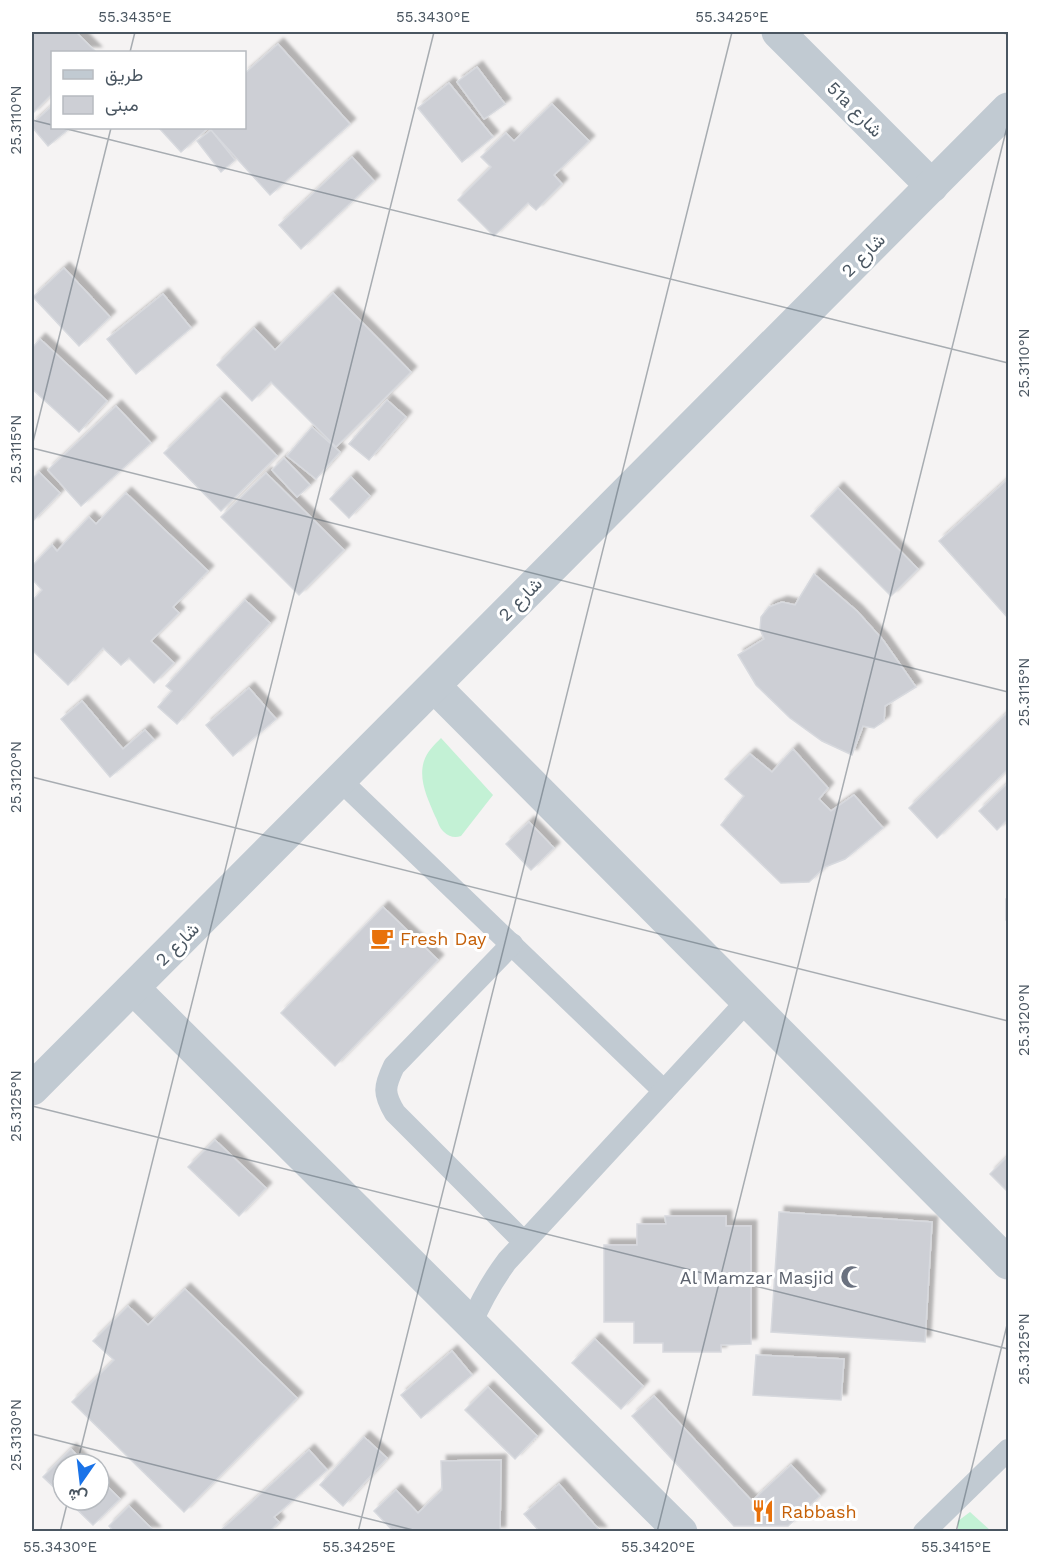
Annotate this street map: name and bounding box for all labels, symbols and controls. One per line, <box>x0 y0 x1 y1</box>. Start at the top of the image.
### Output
text: 55.3435°E <box>98 8 172 26</box>
text: 55.3430°E <box>396 8 470 26</box>
text: 55.3425°E <box>695 8 769 26</box>
legend <box>51 51 246 129</box>
text: طريق <box>105 64 143 86</box>
street label: 51a شارع <box>822 77 887 142</box>
text: 25.3110°N <box>7 85 25 155</box>
text: مبنى <box>105 94 139 116</box>
street label: شارع 2 <box>837 229 891 283</box>
text: 25.3110°N <box>1015 328 1033 398</box>
text: 25.3115°N <box>7 415 25 483</box>
street label: شارع 2 <box>494 573 548 627</box>
text: 25.3115°N <box>1015 658 1033 726</box>
text: 25.3120°N <box>7 741 25 813</box>
street label: شارع 2 <box>151 918 205 972</box>
cafe icon: Fresh Day <box>369 925 395 951</box>
place label: Fresh Day <box>400 928 487 949</box>
text: 25.3120°N <box>1015 984 1033 1056</box>
text: 25.3125°N <box>7 1070 25 1142</box>
mosque icon: Al Mamzar Masjid <box>839 1264 865 1290</box>
place label: Al Mamzar Masjid <box>680 1267 834 1288</box>
text: 25.3125°N <box>1015 1313 1033 1385</box>
text: 25.3130°N <box>7 1399 25 1471</box>
north arrow <box>51 1452 111 1512</box>
text: ش <box>66 1485 89 1508</box>
restaurant icon: Rabbash <box>750 1498 776 1524</box>
place label: Rabbash <box>781 1501 857 1522</box>
text: 55.3430°E <box>23 1538 97 1556</box>
text: 55.3425°E <box>322 1538 396 1556</box>
text: 55.3420°E <box>621 1538 695 1556</box>
text: 55.3415°E <box>921 1538 991 1556</box>

